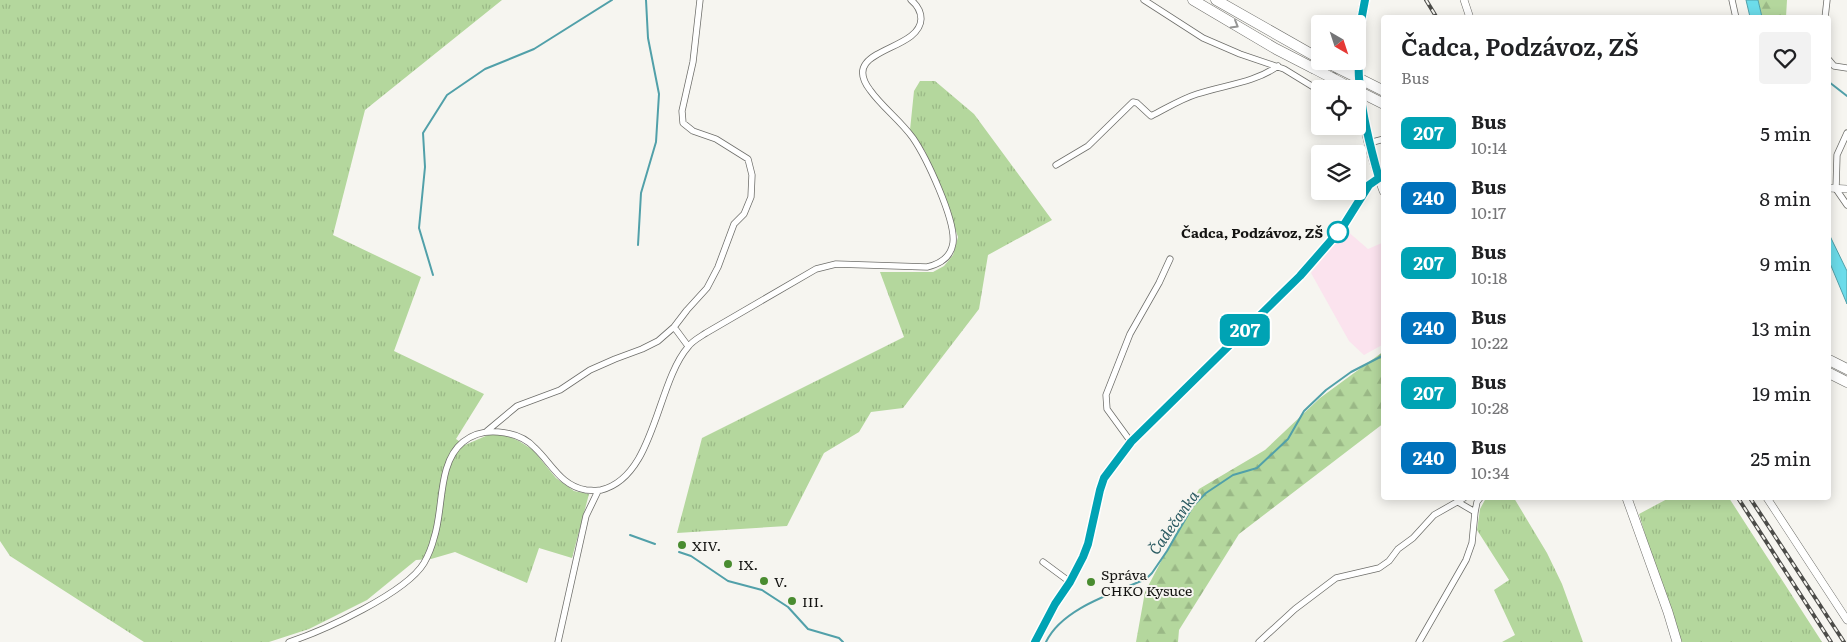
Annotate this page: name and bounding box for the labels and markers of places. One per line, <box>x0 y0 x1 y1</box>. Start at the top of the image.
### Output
marker: Čadca, Podzávoz, ZŠ <box>1327 221 1349 243</box>
place label: Čadca, Podzávoz, ZŠ <box>1181 222 1323 242</box>
place label: XIV. <box>692 535 721 555</box>
marker: XIV. <box>676 539 688 551</box>
place label: IX. <box>738 554 758 574</box>
marker: IX. <box>722 558 734 570</box>
place label: Správa CHKO Kysuce <box>1101 564 1192 600</box>
place label: V. <box>774 571 788 591</box>
marker: V. <box>758 575 770 587</box>
marker: Správa CHKO Kysuce <box>1085 576 1097 588</box>
place label: III. <box>802 591 824 611</box>
marker: III. <box>786 595 798 607</box>

